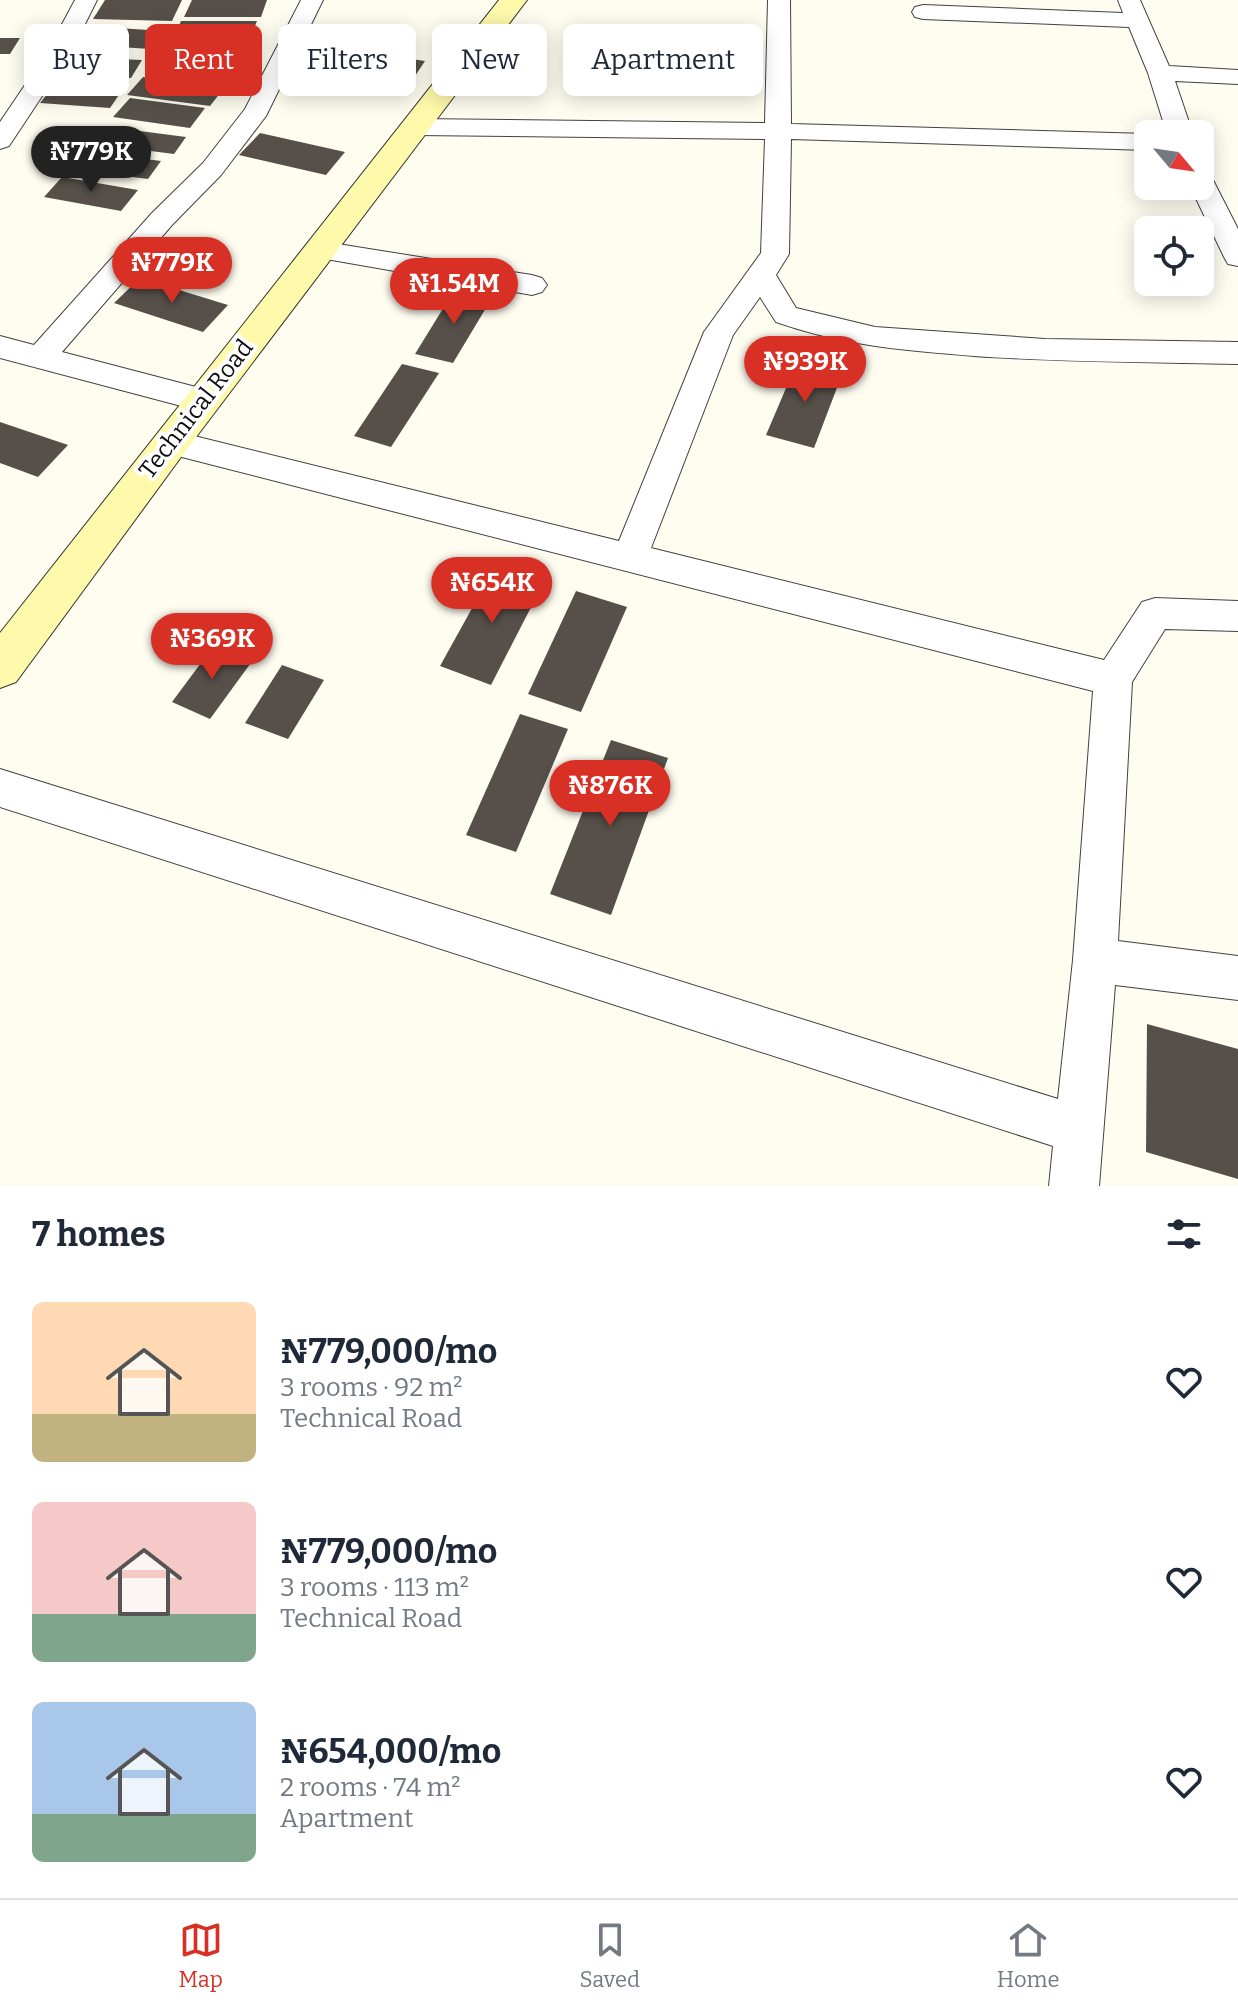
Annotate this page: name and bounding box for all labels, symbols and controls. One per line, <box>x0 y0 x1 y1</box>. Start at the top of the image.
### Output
chip: Buy <box>24 24 129 96</box>
chip: Rent <box>145 24 262 96</box>
chip: Filters <box>278 24 416 96</box>
chip: New <box>432 24 547 96</box>
chip: Apartment <box>563 24 763 96</box>
north arrow <box>1134 120 1214 200</box>
map controls <box>1134 120 1214 296</box>
pin: ₦779K <box>35 126 147 194</box>
text: ₦779K <box>49 136 133 167</box>
button: locate <box>1134 216 1214 296</box>
pin: ₦779K <box>116 237 228 305</box>
text: ₦779K <box>130 247 214 278</box>
pin: ₦1.54M <box>389 258 519 326</box>
text: ₦1.54M <box>408 268 500 299</box>
street label: Technical Road <box>133 334 259 484</box>
pin: ₦939K <box>749 336 861 404</box>
text: ₦939K <box>762 346 848 377</box>
pin: ₦654K <box>436 557 548 625</box>
text: ₦654K <box>449 567 535 598</box>
pin: ₦369K <box>156 613 268 681</box>
text: ₦369K <box>169 623 255 654</box>
pin: ₦876K <box>554 760 666 828</box>
text: ₦876K <box>567 770 653 801</box>
icon: filters <box>1162 1212 1206 1256</box>
text: 7 homes <box>32 1214 165 1255</box>
text: ₦779,000/mo <box>280 1331 497 1372</box>
icon: home <box>96 1334 192 1430</box>
icon: heart <box>1162 1360 1206 1404</box>
text: 3 rooms · 92 m² <box>280 1372 463 1403</box>
text: Technical Road <box>280 1403 462 1434</box>
text: ₦779,000/mo <box>280 1531 497 1572</box>
icon: home <box>96 1534 192 1630</box>
icon: heart <box>1162 1560 1206 1604</box>
text: 3 rooms · 113 m² <box>280 1572 469 1603</box>
text: Technical Road <box>280 1603 462 1634</box>
text: ₦654,000/mo <box>280 1731 501 1772</box>
icon: home <box>96 1734 192 1830</box>
icon: heart <box>1162 1760 1206 1804</box>
text: 2 rooms · 74 m² <box>280 1772 460 1803</box>
text: Apartment <box>280 1803 413 1834</box>
tab: Map <box>178 1918 223 1993</box>
tab: Saved <box>580 1918 640 1993</box>
tab: Home <box>997 1918 1060 1993</box>

